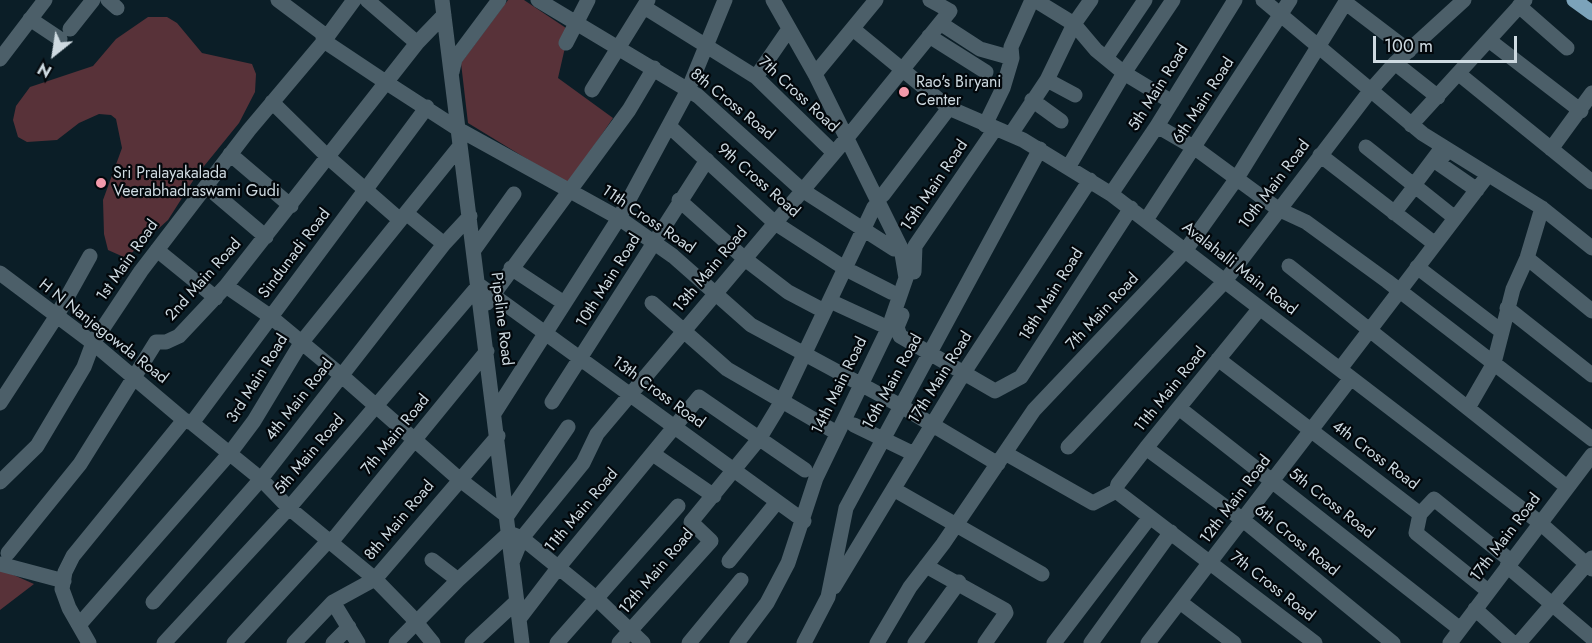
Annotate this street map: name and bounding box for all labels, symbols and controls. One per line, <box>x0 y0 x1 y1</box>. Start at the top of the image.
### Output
north arrow <box>24 24 84 84</box>
scale bar <box>1376 24 1520 62</box>
text: 100 m <box>1384 33 1433 59</box>
street label: 5th Main Road <box>1125 41 1193 135</box>
street label: 7th Cross Road <box>754 53 842 137</box>
street label: 6th Main Road <box>1169 54 1239 148</box>
text: N <box>33 57 56 83</box>
street label: 8th Cross Road <box>686 65 778 145</box>
place label: Rao's Biryani Center <box>916 73 1001 111</box>
marker: Rao's Biryani Center <box>897 85 911 99</box>
street label: 15th Main Road <box>897 137 973 235</box>
street label: 10th Main Road <box>1235 137 1315 233</box>
street label: 9th Cross Road <box>713 140 803 222</box>
place label: Sri Pralayakalada Veerabhadraswami Gudi <box>113 164 280 202</box>
marker: Sri Pralayakalada Veerabhadraswami Gudi <box>94 176 108 190</box>
street label: 11th Cross Road <box>598 182 698 258</box>
street label: Sindunadi Road <box>255 205 335 303</box>
street label: 1st Main Road <box>93 217 163 305</box>
street label: Avalahalli Main Road <box>1178 218 1300 320</box>
street label: 13th Main Road <box>670 223 752 317</box>
street label: 10th Main Road <box>573 231 645 331</box>
street label: 2nd Main Road <box>162 235 246 325</box>
street label: 18th Main Road <box>1016 245 1088 345</box>
street label: 7th Main Road <box>1063 270 1143 354</box>
street label: Pipeline Road <box>486 271 516 367</box>
street label: H N Nanjegowda Road <box>35 276 171 388</box>
street label: 17th Main Road <box>905 328 977 428</box>
street label: 3rd Main Road <box>223 331 293 427</box>
street label: 16th Main Road <box>859 331 927 433</box>
street label: 14th Main Road <box>808 334 872 438</box>
street label: 11th Main Road <box>1131 344 1211 436</box>
street label: 13th Cross Road <box>608 353 708 433</box>
street label: 4th Main Road <box>262 355 338 445</box>
street label: 7th Main Road <box>358 391 434 479</box>
street label: 5th Main Road <box>271 411 349 499</box>
street label: 4th Cross Road <box>1328 417 1422 495</box>
street label: 12th Main Road <box>1196 452 1276 548</box>
street label: 11th Main Road <box>541 465 623 557</box>
street label: 5th Cross Road <box>1284 465 1378 543</box>
street label: 8th Main Road <box>361 477 439 565</box>
street label: 17th Main Road <box>1467 490 1545 586</box>
street label: 6th Cross Road <box>1250 501 1342 581</box>
street label: 12th Main Road <box>616 525 698 619</box>
street label: 7th Cross Road <box>1226 548 1318 626</box>

